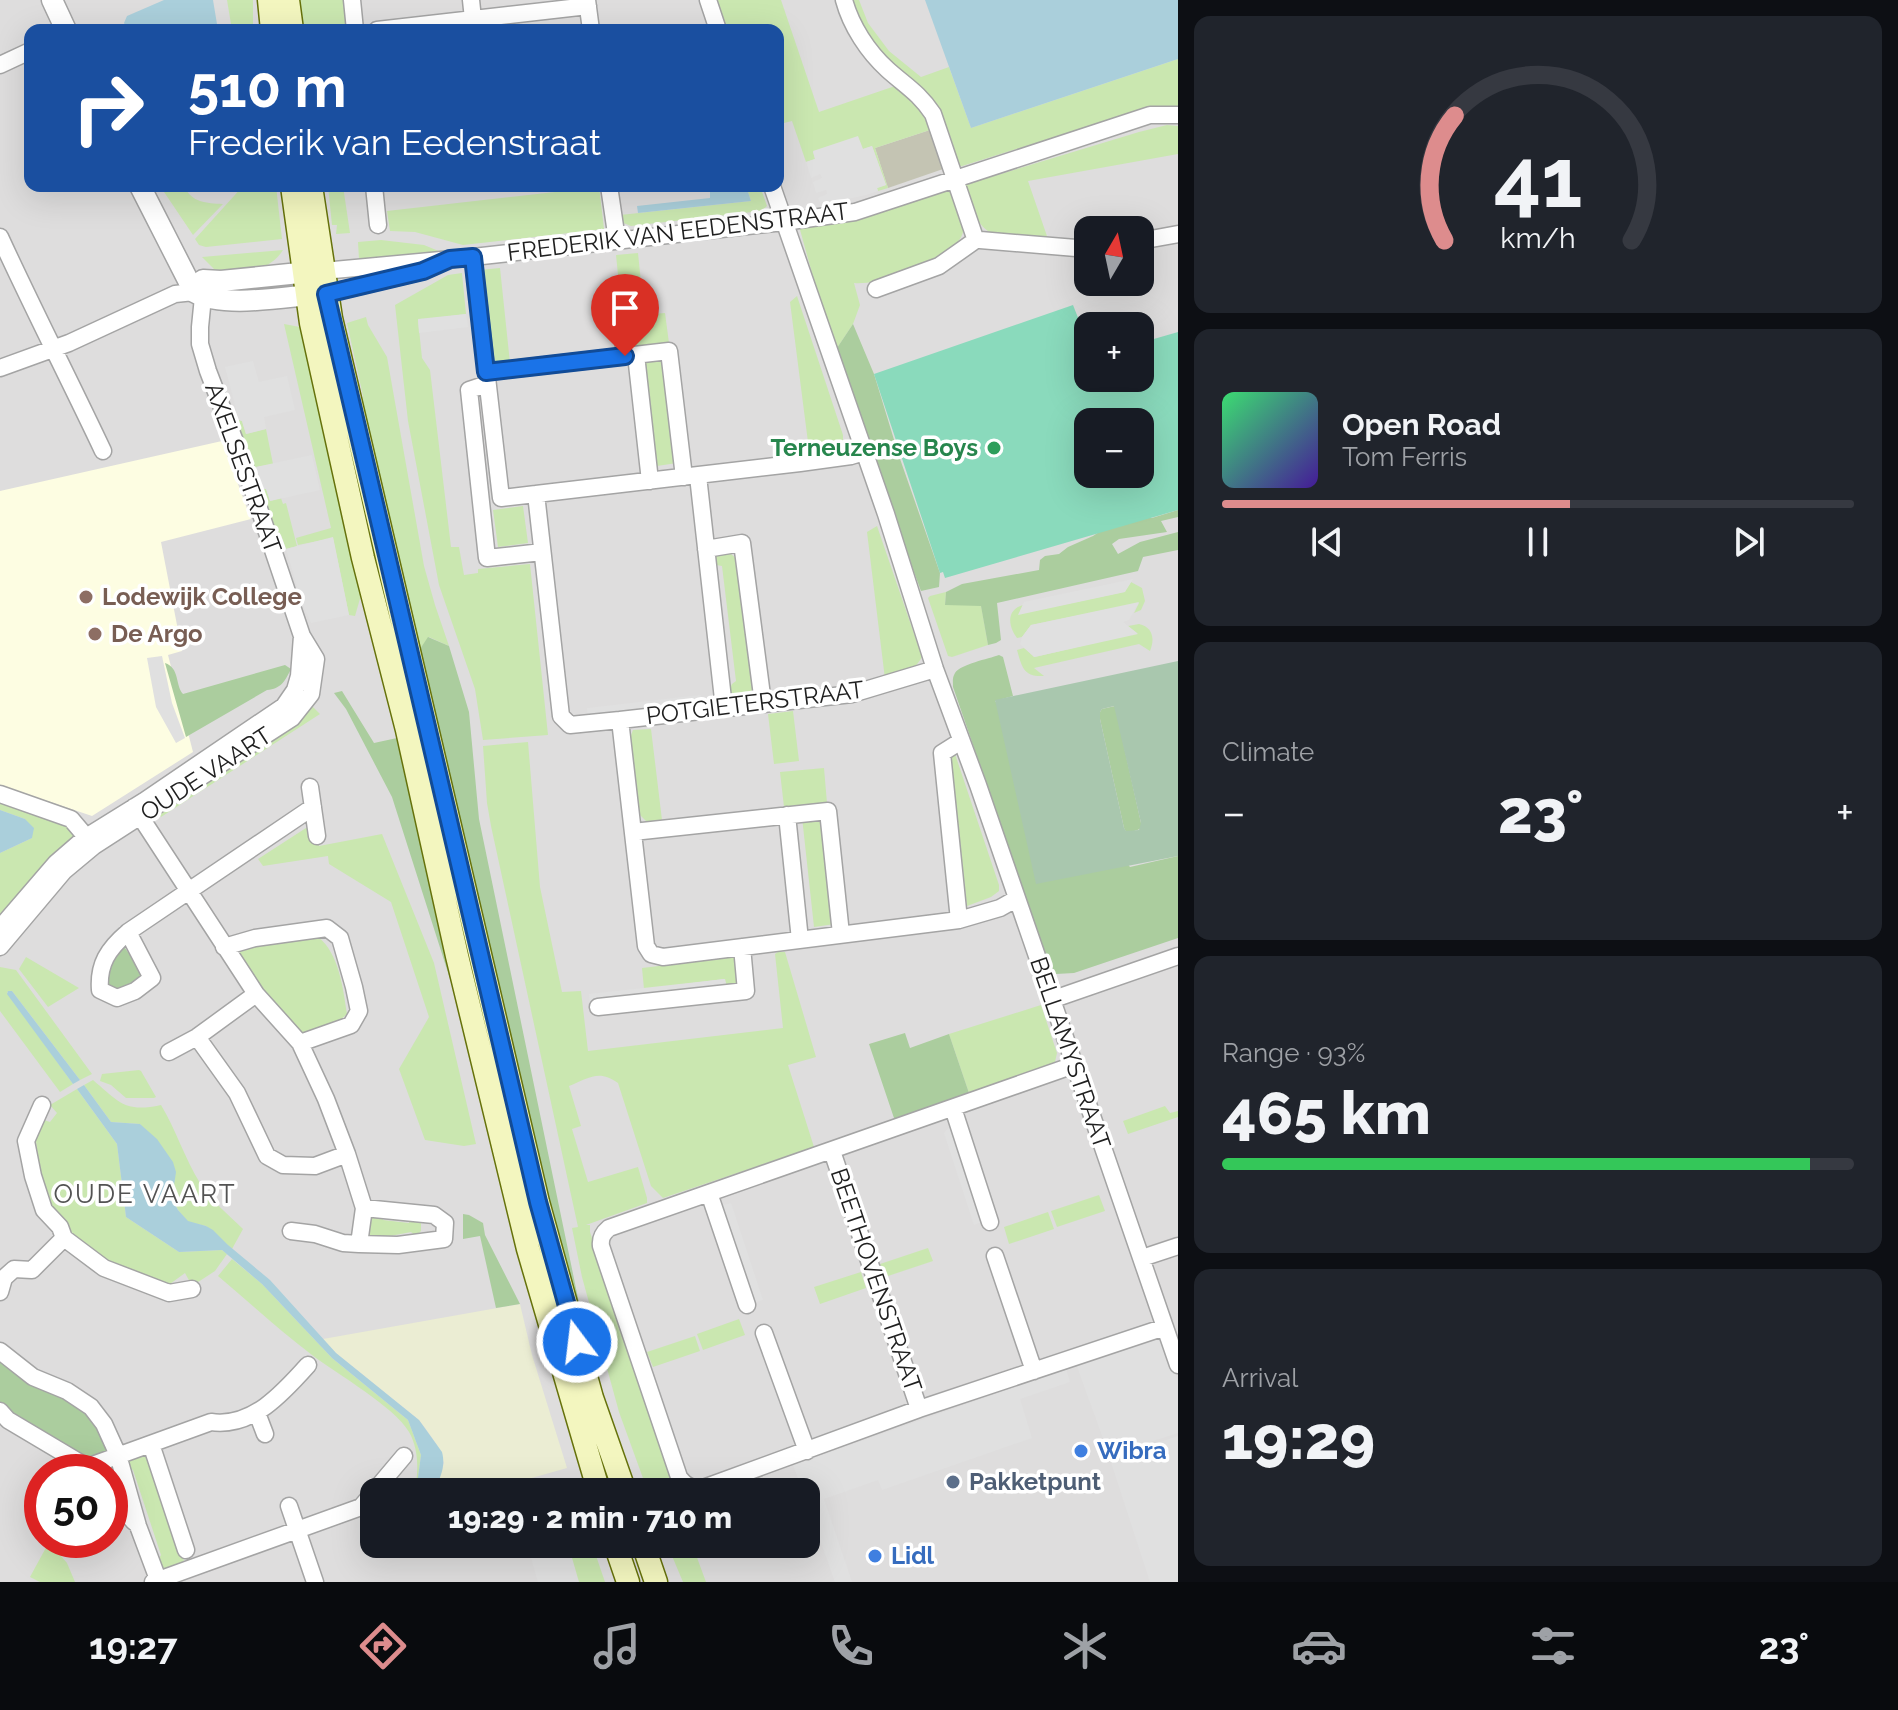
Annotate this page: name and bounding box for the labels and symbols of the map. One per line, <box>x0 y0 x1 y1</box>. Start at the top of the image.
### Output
street label: FREDERIK VAN EEDENSTRAAT <box>506 196 851 267</box>
north arrow <box>1074 216 1154 296</box>
pin <box>591 274 659 356</box>
street label: AXELSESTRAAT <box>199 379 288 557</box>
place label: Terneuzense Boys <box>771 433 978 462</box>
marker: Terneuzense Boys <box>985 439 1003 457</box>
place label: Lodewijk College <box>102 582 302 611</box>
marker: Lodewijk College <box>77 588 95 606</box>
place label: De Argo <box>111 619 203 648</box>
marker: De Argo <box>86 625 104 643</box>
street label: POTGIETERSTRAAT <box>644 675 866 730</box>
street label: OUDE VAART <box>135 720 277 827</box>
street label: BELLAMYSTRAAT <box>1024 953 1117 1153</box>
street label: BEETHOVENSTRAAT <box>825 1164 928 1396</box>
district label: OUDE VAART <box>53 1179 237 1209</box>
position arrow <box>535 1300 619 1384</box>
place label: Wibra <box>1097 1436 1167 1465</box>
marker: Wibra <box>1072 1442 1090 1460</box>
speed limit sign: 50 <box>24 1454 128 1558</box>
place label: Pakketpunt <box>969 1467 1101 1496</box>
marker: Pakketpunt <box>944 1473 962 1491</box>
place label: Lidl <box>891 1541 935 1570</box>
marker: Lidl <box>866 1547 884 1565</box>

